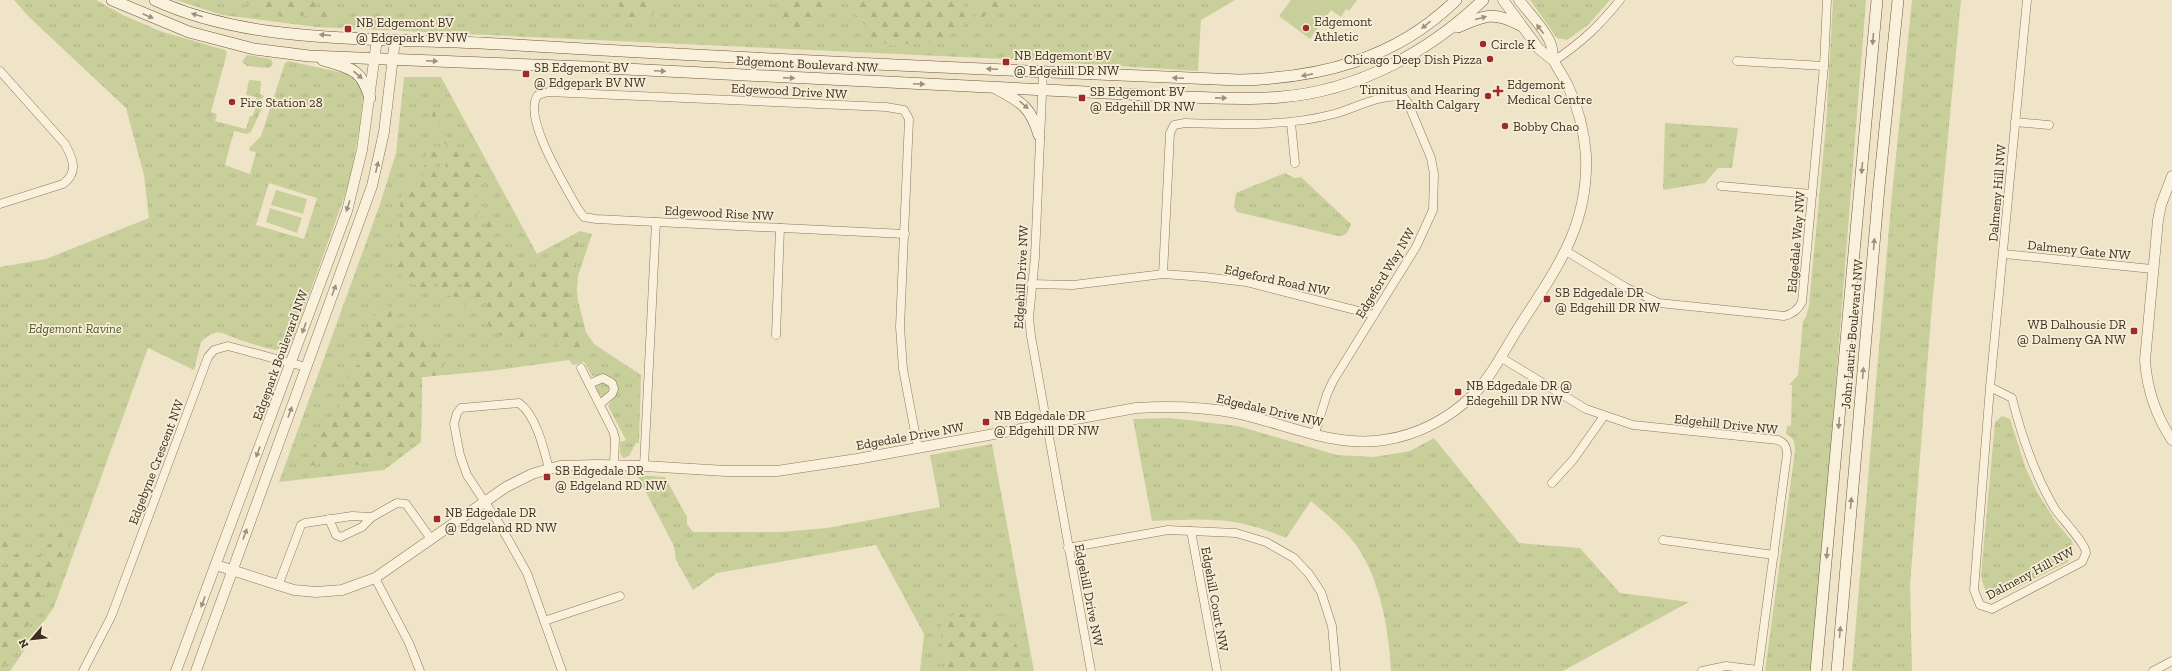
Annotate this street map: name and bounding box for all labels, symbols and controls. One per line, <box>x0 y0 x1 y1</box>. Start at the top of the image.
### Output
one-way arrow <box>190 12 202 18</box>
one-way arrow <box>142 14 154 20</box>
place label: Edgemont Athletic <box>1314 14 1372 44</box>
place label: NB Edgemont BV @ Edgepark BV NW <box>356 15 468 45</box>
one-way arrow <box>1475 15 1487 21</box>
one-way arrow <box>1421 21 1431 30</box>
marker: Edgemont Athletic <box>1301 23 1311 33</box>
one-way arrow <box>1536 23 1545 34</box>
marker: NB Edgemont BV @ Edgepark BV NW <box>343 24 353 34</box>
one-way arrow <box>319 32 331 39</box>
one-way arrow <box>1870 33 1877 45</box>
place label: Circle K <box>1491 37 1536 52</box>
marker: Circle K <box>1478 39 1488 49</box>
place label: NB Edgemont BV @ Edgehill DR NW <box>1014 48 1120 78</box>
place label: Chicago Deep Dish Pizza <box>1344 52 1483 67</box>
street label: Edgemont Boulevard NW <box>735 53 879 75</box>
marker: Chicago Deep Dish Pizza <box>1485 54 1495 64</box>
one-way arrow <box>426 57 438 64</box>
marker: NB Edgemont BV @ Edgehill DR NW <box>1001 57 1011 67</box>
place label: SB Edgemont BV @ Edgepark BV NW <box>534 60 646 90</box>
one-way arrow <box>985 66 998 72</box>
one-way arrow <box>654 67 666 74</box>
marker: SB Edgemont BV @ Edgepark BV NW <box>521 69 531 79</box>
one-way arrow <box>353 70 363 79</box>
one-way arrow <box>1301 72 1313 78</box>
one-way arrow <box>783 74 795 81</box>
one-way arrow <box>1172 74 1184 81</box>
place label: Edgemont Medical Centre <box>1507 77 1592 107</box>
street label: Edgewood Drive NW <box>730 80 848 102</box>
one-way arrow <box>913 80 925 87</box>
place label: Tinnitus and Hearing Health Calgary <box>1360 82 1480 112</box>
place label: SB Edgemont BV @ Edgehill DR NW <box>1090 84 1196 114</box>
marker: Edgemont Medical Centre <box>1492 85 1504 97</box>
marker: Tinnitus and Hearing Health Calgary <box>1483 91 1493 101</box>
marker: SB Edgemont BV @ Edgehill DR NW <box>1077 93 1087 103</box>
place label: Fire Station 28 <box>240 95 323 110</box>
one-way arrow <box>1215 95 1228 101</box>
marker: Fire Station 28 <box>227 97 237 107</box>
one-way arrow <box>1019 101 1029 110</box>
place label: Bobby Chao <box>1513 119 1579 134</box>
marker: Bobby Chao <box>1500 121 1510 131</box>
street label: Dalmeny Hill NW <box>1985 143 2009 242</box>
one-way arrow <box>374 161 380 173</box>
one-way arrow <box>1859 162 1865 174</box>
street label: Edgedale Way NW <box>1784 190 1808 294</box>
one-way arrow <box>345 201 351 213</box>
street label: Edgewood Rise NW <box>664 203 775 223</box>
street label: Edgehill Drive NW <box>1011 224 1031 329</box>
street label: Edgeford Way NW <box>1352 224 1418 321</box>
street label: Dalmeny Gate NW <box>2027 237 2132 263</box>
one-way arrow <box>1870 238 1877 250</box>
street label: John Laurie Boulevard NW <box>1838 258 1866 409</box>
street label: Edgeford Road NW <box>1223 262 1332 299</box>
one-way arrow <box>332 284 338 296</box>
place label: SB Edgedale DR @ Edgehill DR NW <box>1555 285 1661 315</box>
street label: Edgepark Boulevard NW <box>249 287 311 422</box>
marker: SB Edgedale DR @ Edgehill DR NW <box>1542 294 1552 304</box>
place label: WB Dalhousie DR @ Dalmeny GA NW <box>2017 317 2127 347</box>
park label: Edgemont Ravine <box>28 321 122 336</box>
one-way arrow <box>300 323 306 335</box>
marker: WB Dalhousie DR @ Dalmeny GA NW <box>2129 326 2139 336</box>
one-way arrow <box>1859 367 1866 379</box>
place label: NB Edgedale DR @ Edegehill DR NW <box>1466 378 1572 408</box>
marker: NB Edgedale DR @ Edegehill DR NW <box>1453 387 1463 397</box>
street label: Edgedale Drive NW <box>1215 390 1326 430</box>
street label: Edgebyne Crescent NW <box>125 397 187 527</box>
one-way arrow <box>287 406 293 418</box>
place label: NB Edgedale DR @ Edgehill DR NW <box>994 408 1100 438</box>
street label: Edgehill Drive NW <box>1673 411 1779 437</box>
marker: NB Edgedale DR @ Edgehill DR NW <box>981 417 991 427</box>
one-way arrow <box>1836 417 1843 429</box>
street label: Edgedale Drive NW <box>855 419 966 453</box>
one-way arrow <box>255 447 261 459</box>
place label: SB Edgedale DR @ Edgeland RD NW <box>555 463 668 493</box>
marker: SB Edgedale DR @ Edgeland RD NW <box>542 472 552 482</box>
one-way arrow <box>1848 497 1855 509</box>
place label: NB Edgedale DR @ Edgeland RD NW <box>445 505 558 535</box>
marker: NB Edgedale DR @ Edgeland RD NW <box>432 514 442 524</box>
one-way arrow <box>243 528 249 540</box>
street label: Edgehill Drive NW <box>1072 542 1106 648</box>
street label: Dalmeny Hill NW <box>1983 543 2077 603</box>
street label: Edgehill Court NW <box>1198 545 1232 653</box>
one-way arrow <box>1824 547 1831 559</box>
one-way arrow <box>200 596 206 608</box>
north arrow <box>12 619 52 659</box>
one-way arrow <box>1837 626 1844 638</box>
text: N <box>16 636 31 650</box>

